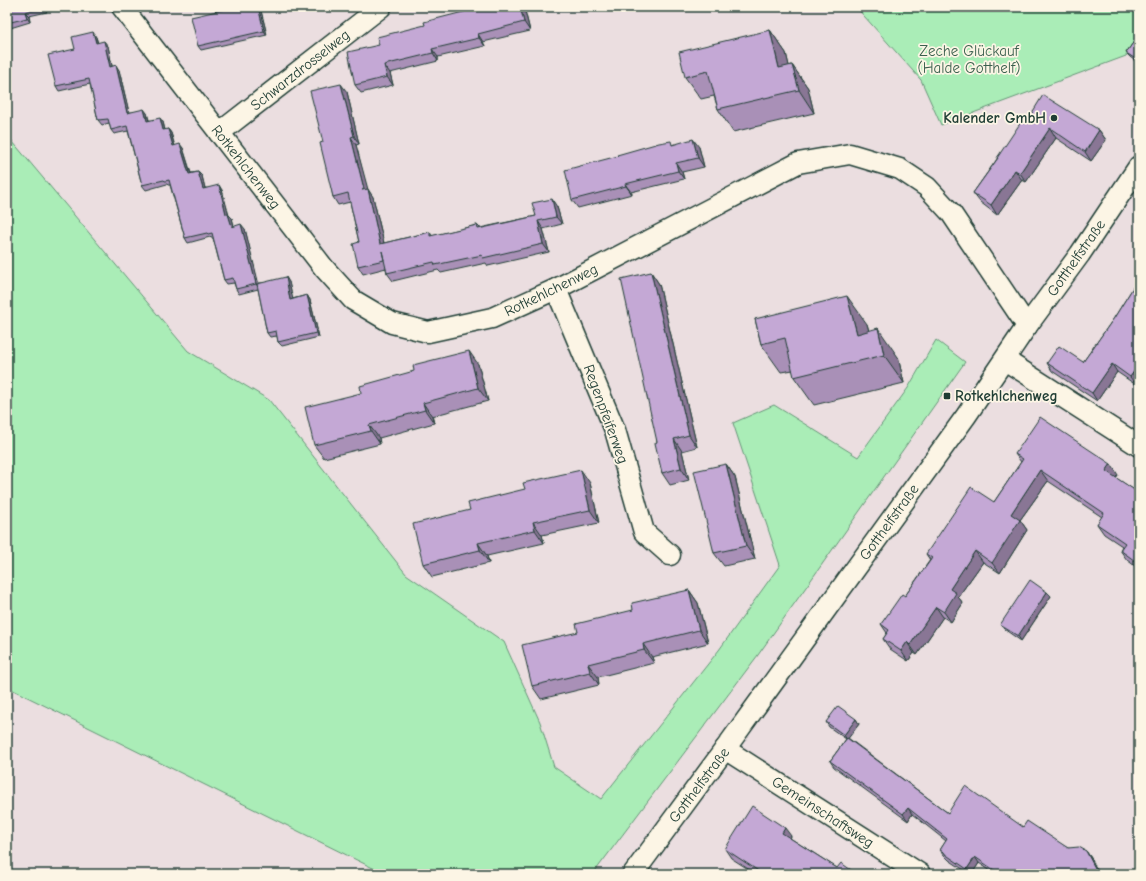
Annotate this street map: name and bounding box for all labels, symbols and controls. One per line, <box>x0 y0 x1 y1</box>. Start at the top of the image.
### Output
street label: Schwarzdrosselweg <box>247 26 353 114</box>
park label: Zeche Glückauf (Halde Gotthelf) <box>918 42 1020 77</box>
place label: Kalender GmbH <box>943 109 1046 127</box>
marker: Kalender GmbH <box>1049 113 1059 123</box>
street label: Rotkehlchenweg <box>208 121 284 213</box>
street label: Gotthelfstraße <box>1043 216 1109 300</box>
street label: Rotkehlchenweg <box>501 260 601 320</box>
street label: Regenpfeiferweg <box>580 362 632 466</box>
place label: Rotkehlchenweg <box>955 387 1058 405</box>
marker: Rotkehlchenweg <box>942 391 952 401</box>
street label: Gotthelfstraße <box>855 480 923 563</box>
street label: Gotthelfstraße <box>665 743 733 826</box>
street label: Gemeinschaftsweg <box>769 772 877 852</box>

